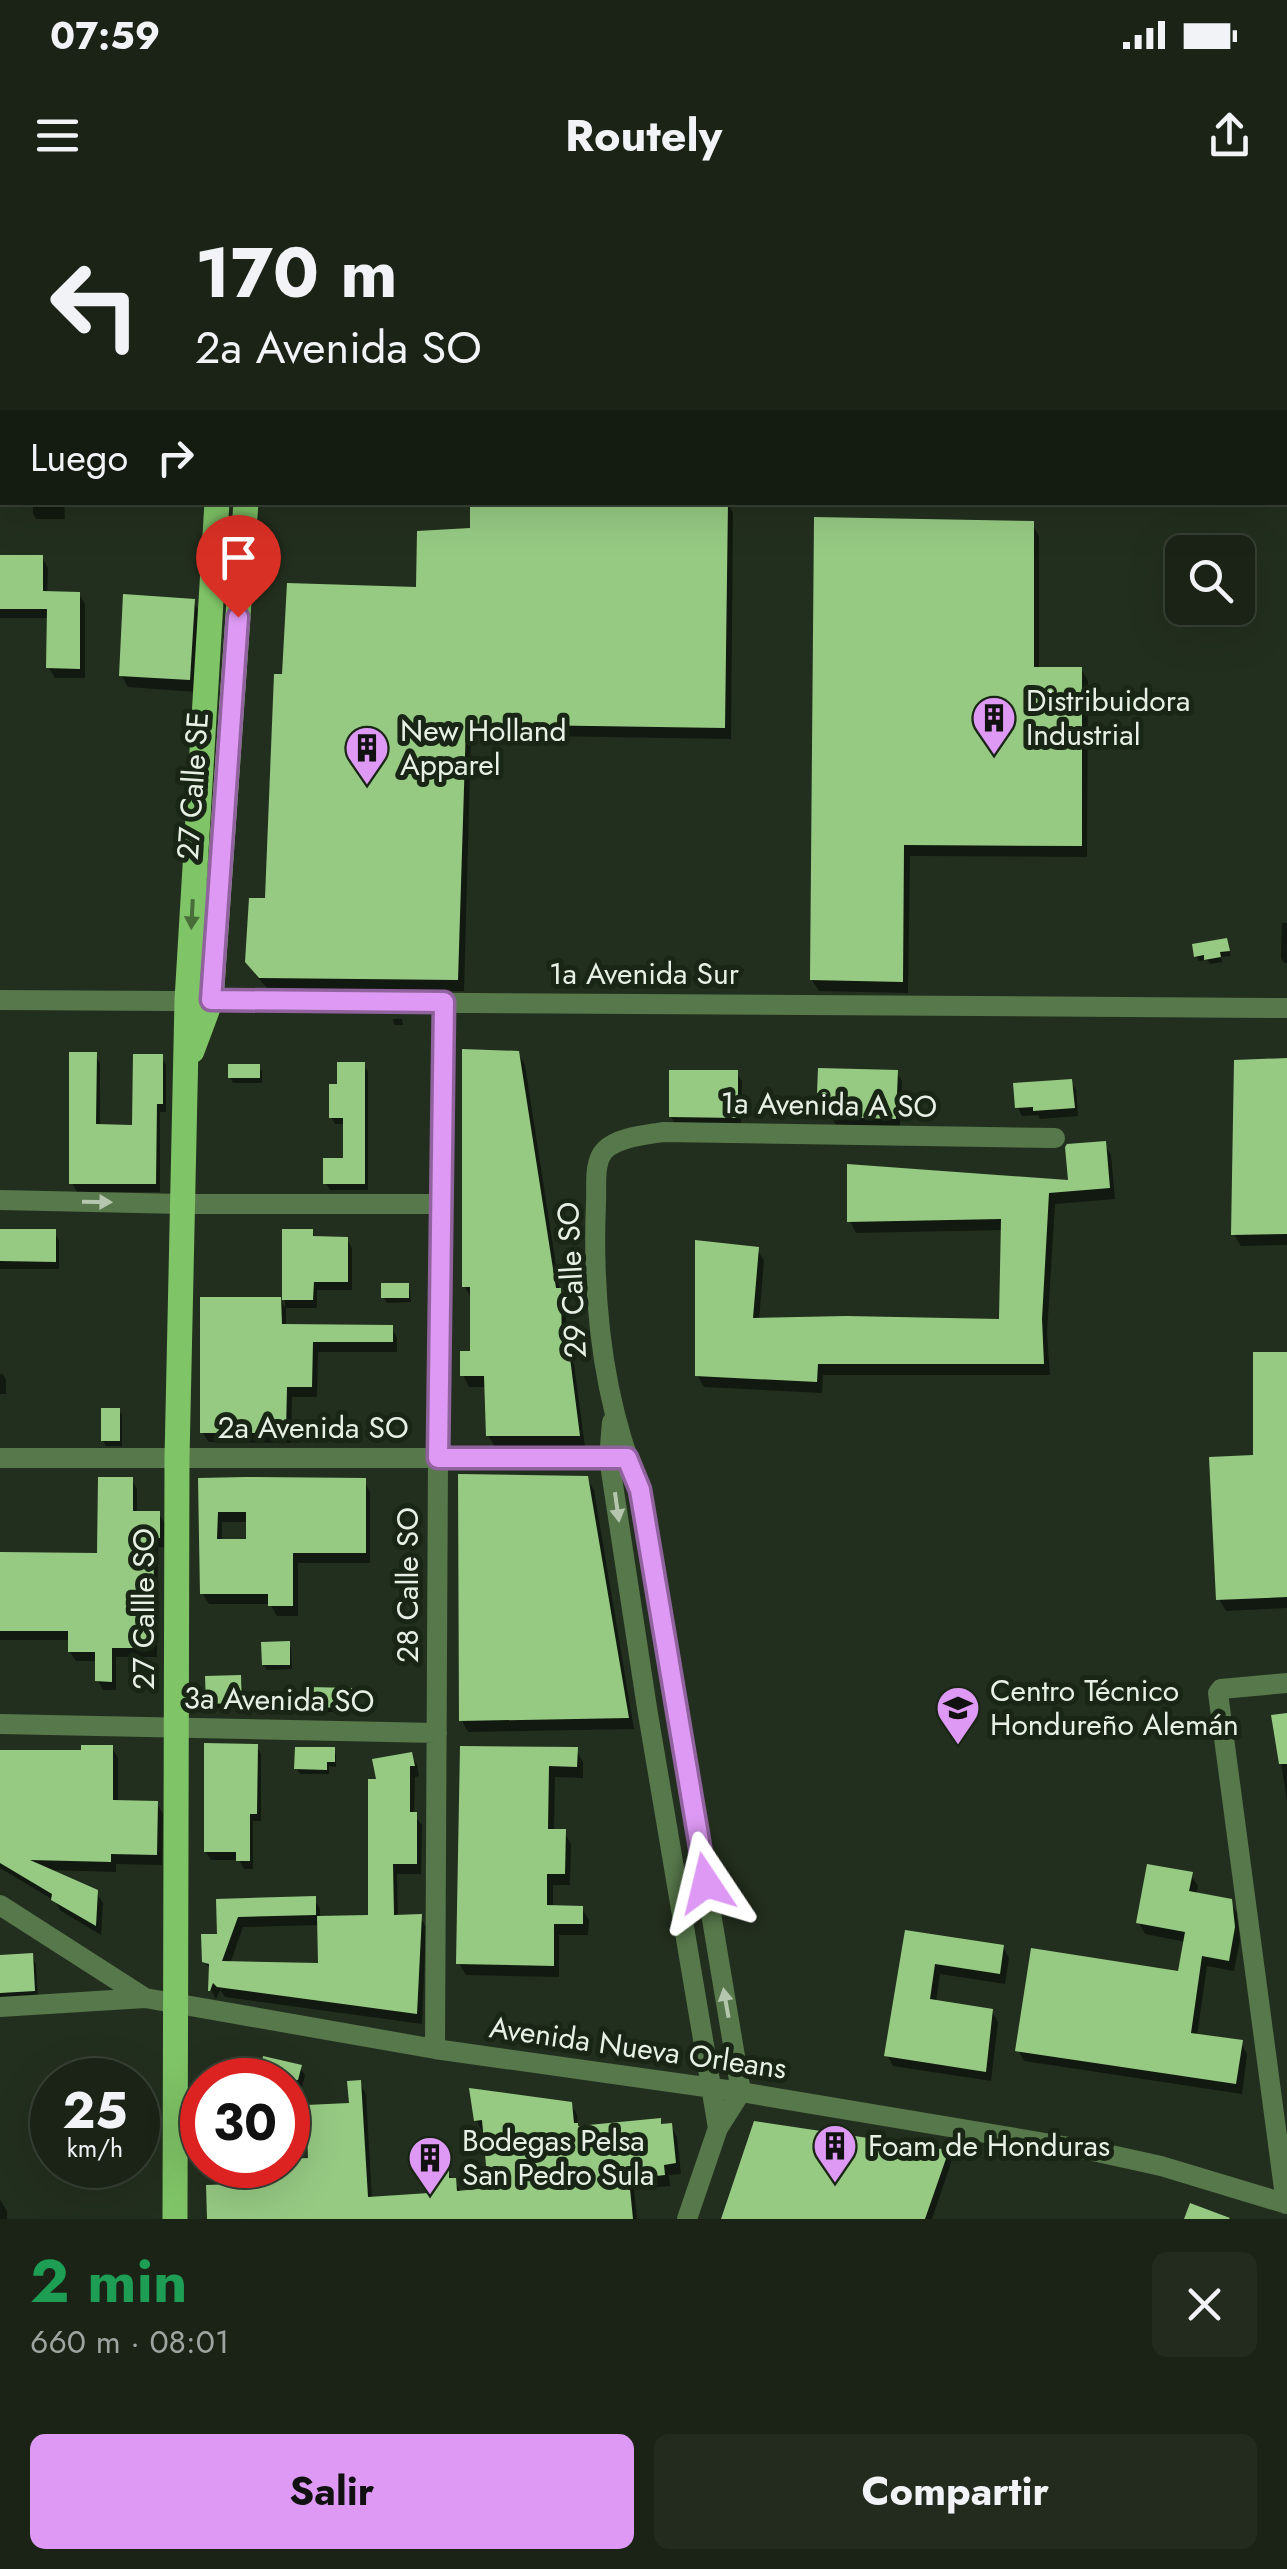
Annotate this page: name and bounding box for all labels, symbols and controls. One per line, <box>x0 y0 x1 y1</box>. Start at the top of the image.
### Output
text: 07:59 <box>50 8 160 63</box>
text: Routely <box>565 103 722 168</box>
icon: menu <box>30 108 85 163</box>
icon: share <box>1202 108 1257 163</box>
text: 170 m <box>195 222 398 323</box>
icon: left <box>30 240 160 370</box>
text: 2a Avenida SO <box>195 315 482 380</box>
text: Luego <box>30 430 128 485</box>
icon: right <box>148 430 203 485</box>
pin <box>196 515 281 618</box>
icon: arrive <box>211 530 266 585</box>
map controls <box>1165 535 1255 625</box>
button: search <box>1165 535 1255 625</box>
place label: Distribuidora Industrial <box>1026 679 1190 756</box>
building icon: Distribuidora Industrial <box>971 695 1017 756</box>
place label: New Holland Apparel <box>400 709 567 786</box>
street label: 27 Calle SE <box>166 711 219 861</box>
building icon: New Holland Apparel <box>344 725 390 786</box>
one-way arrow <box>184 899 200 931</box>
street label: 1a Avenida Sur <box>549 952 740 995</box>
street label: 1a Avenida A SO <box>720 1081 938 1128</box>
one-way arrow <box>82 1194 114 1210</box>
street label: 29 Calle SO <box>546 1201 597 1359</box>
street label: 2a Avenida SO <box>217 1406 409 1449</box>
one-way arrow <box>609 1492 625 1523</box>
street label: 28 Calle SO <box>386 1507 429 1663</box>
street label: 27 Callle SO <box>122 1528 165 1690</box>
place label: Centro Técnico Hondureño Alemán <box>990 1669 1239 1746</box>
street label: 3a Avenida SO <box>183 1676 375 1723</box>
school or university icon: Centro Técnico Hondureño Alemán <box>935 1685 981 1746</box>
position arrow <box>654 1831 758 1935</box>
one-way arrow <box>718 1987 733 2019</box>
street label: Avenida Nueva Orleans <box>487 2005 790 2090</box>
speed limit sign: 30 <box>180 2058 310 2188</box>
text: 25 <box>62 2074 128 2147</box>
place label: Bodegas Pelsa San Pedro Sula <box>462 2119 654 2196</box>
building icon: Foam de Honduras <box>812 2123 858 2184</box>
place label: Foam de Honduras <box>868 2124 1110 2167</box>
text: km/h <box>67 2130 123 2166</box>
building icon: Bodegas Pelsa San Pedro Sula <box>407 2135 453 2196</box>
text: 2 min <box>30 2238 188 2325</box>
button: close <box>1152 2252 1257 2357</box>
text: 660 m · 08:01 <box>30 2319 229 2365</box>
button: Salir <box>30 2434 634 2549</box>
button: Compartir <box>654 2434 1257 2549</box>

